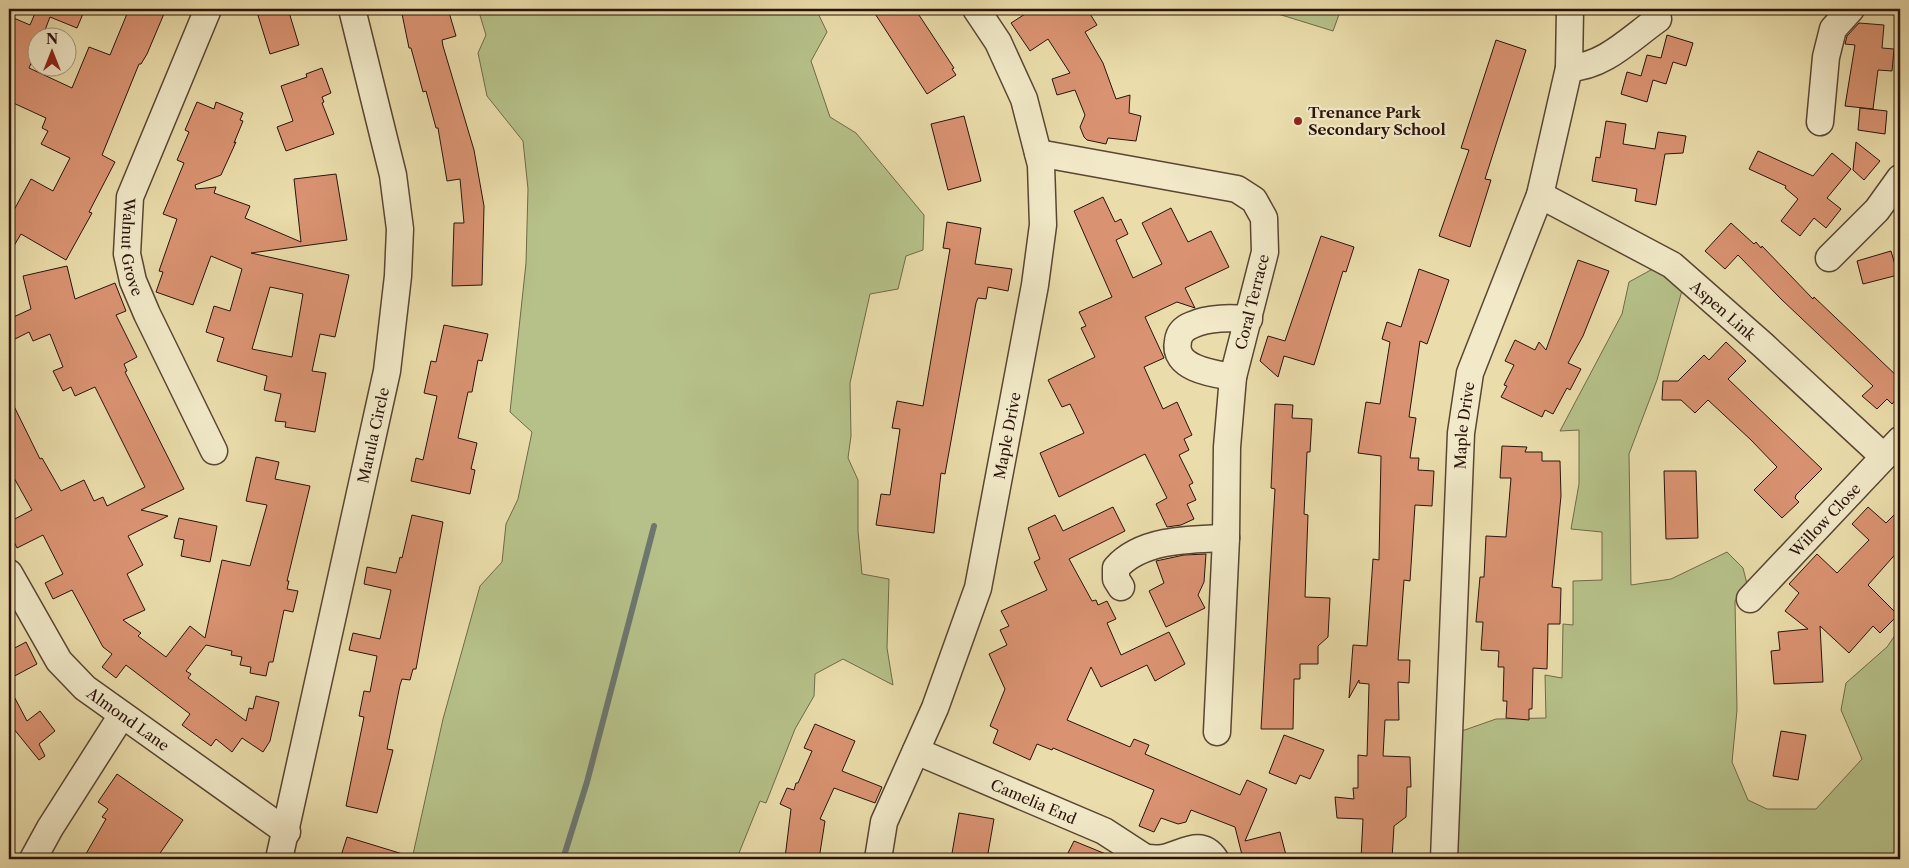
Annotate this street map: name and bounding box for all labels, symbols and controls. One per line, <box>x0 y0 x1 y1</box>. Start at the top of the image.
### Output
north arrow <box>28 28 78 78</box>
text: N <box>46 30 58 48</box>
place label: Trenance Park Secondary School <box>1308 103 1446 139</box>
marker: Trenance Park Secondary School <box>1292 115 1304 127</box>
street label: Walnut Grove <box>118 197 148 299</box>
street label: Coral Terrace <box>1231 252 1273 352</box>
street label: Aspen Link <box>1686 276 1761 345</box>
street label: Maple Drive <box>1450 380 1478 470</box>
street label: Marula Circle <box>353 385 393 485</box>
street label: Maple Drive <box>989 390 1024 481</box>
street label: Willow Close <box>1785 479 1864 561</box>
street label: Almond Lane <box>83 683 173 755</box>
street label: Camelia End <box>988 774 1080 828</box>

